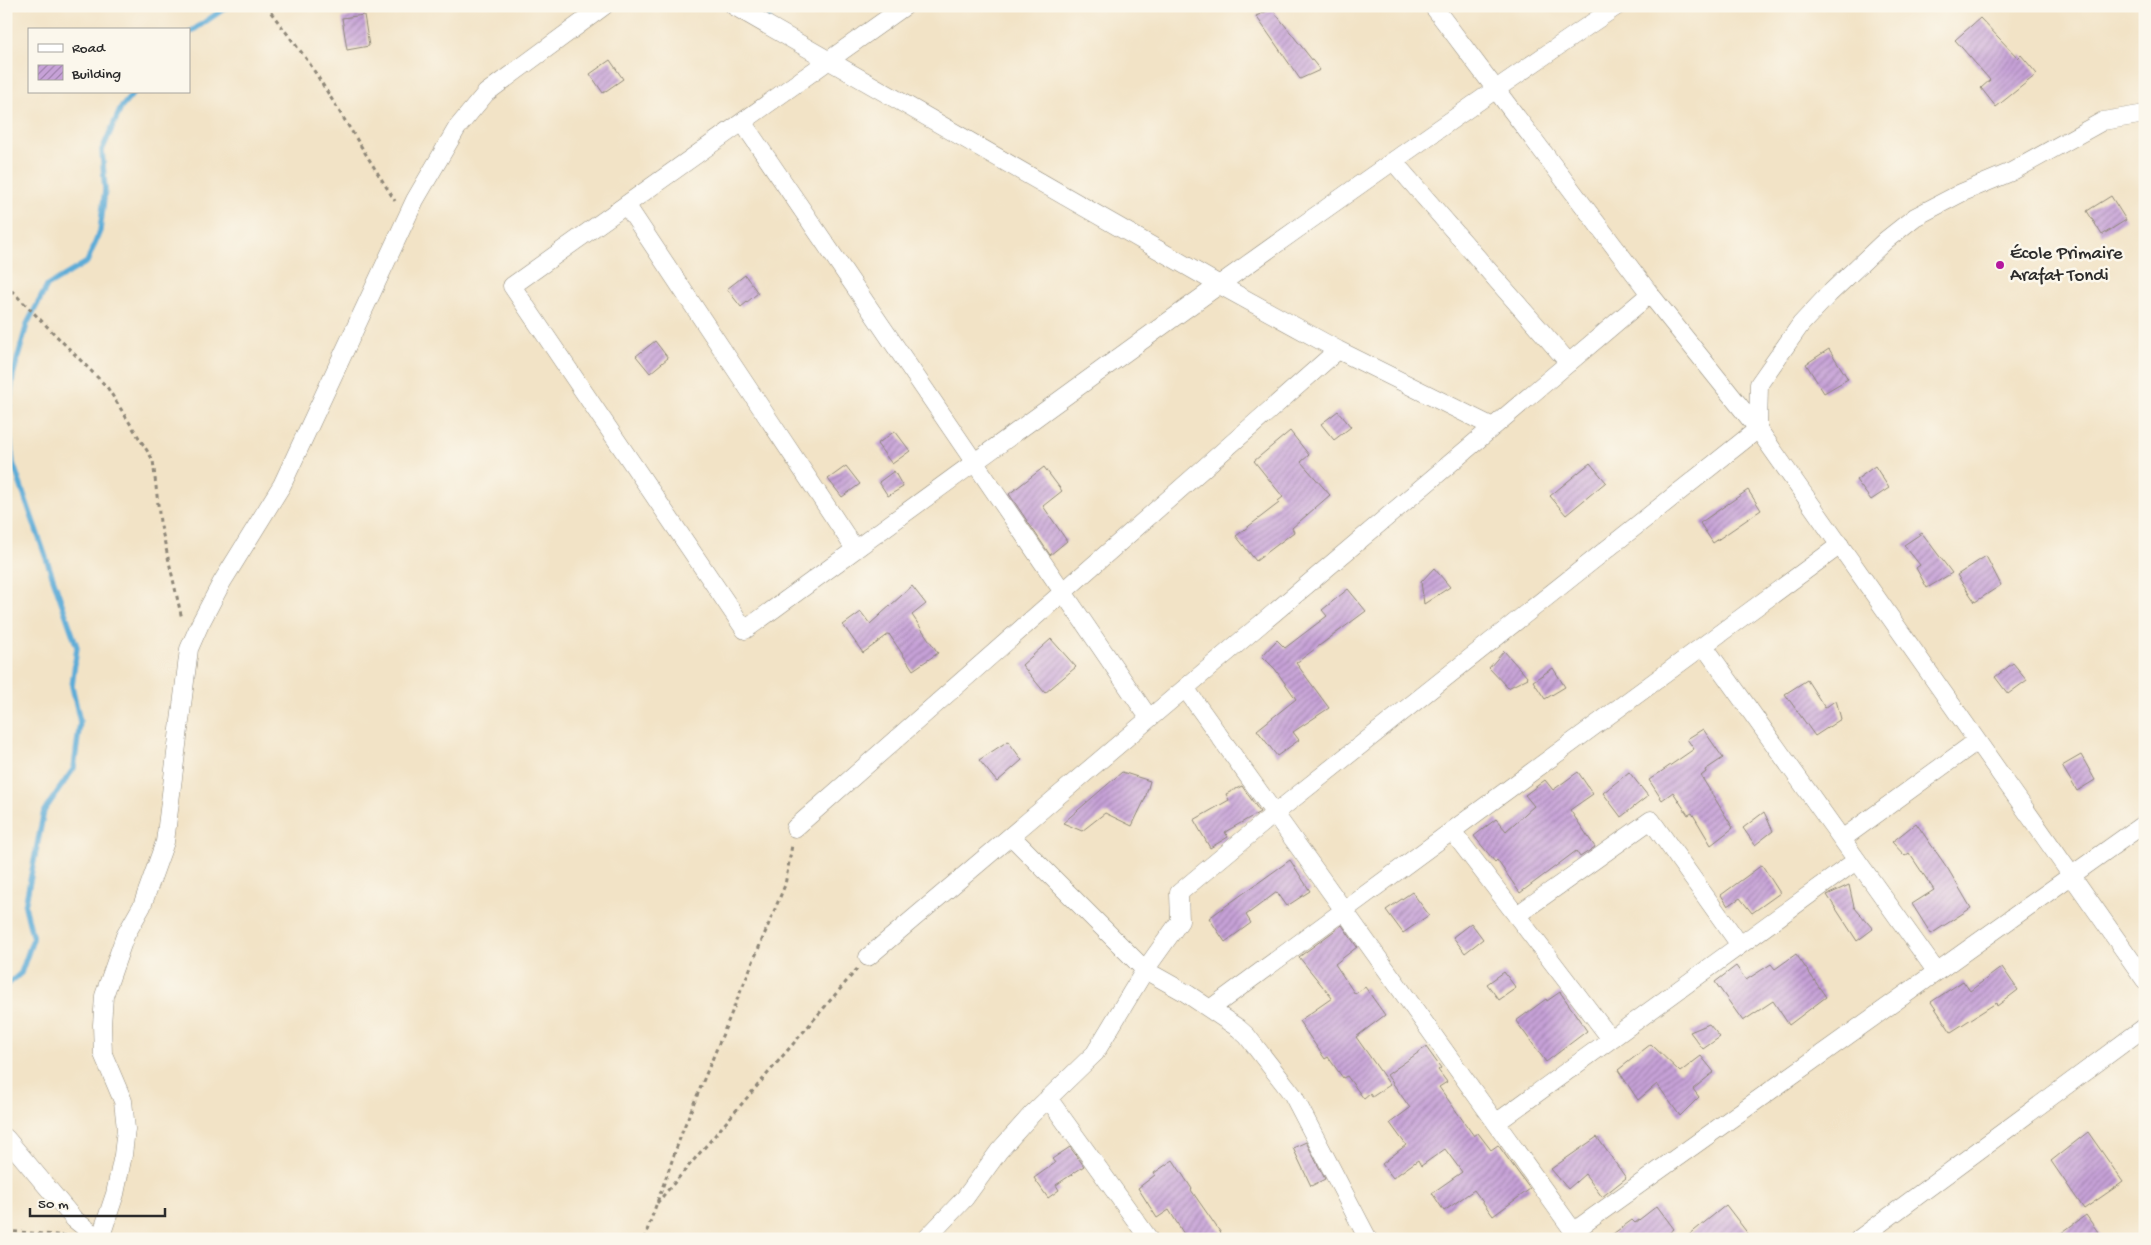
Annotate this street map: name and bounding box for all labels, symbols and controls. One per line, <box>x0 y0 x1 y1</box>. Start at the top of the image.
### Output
legend <box>28 28 190 92</box>
text: Road <box>72 40 106 58</box>
text: Building <box>71 66 121 84</box>
place label: École Primaire Arafat Tondi <box>2010 243 2123 288</box>
marker: École Primaire Arafat Tondi <box>1994 259 2006 271</box>
scale bar <box>30 1185 165 1217</box>
text: 50 m <box>38 1196 69 1214</box>

